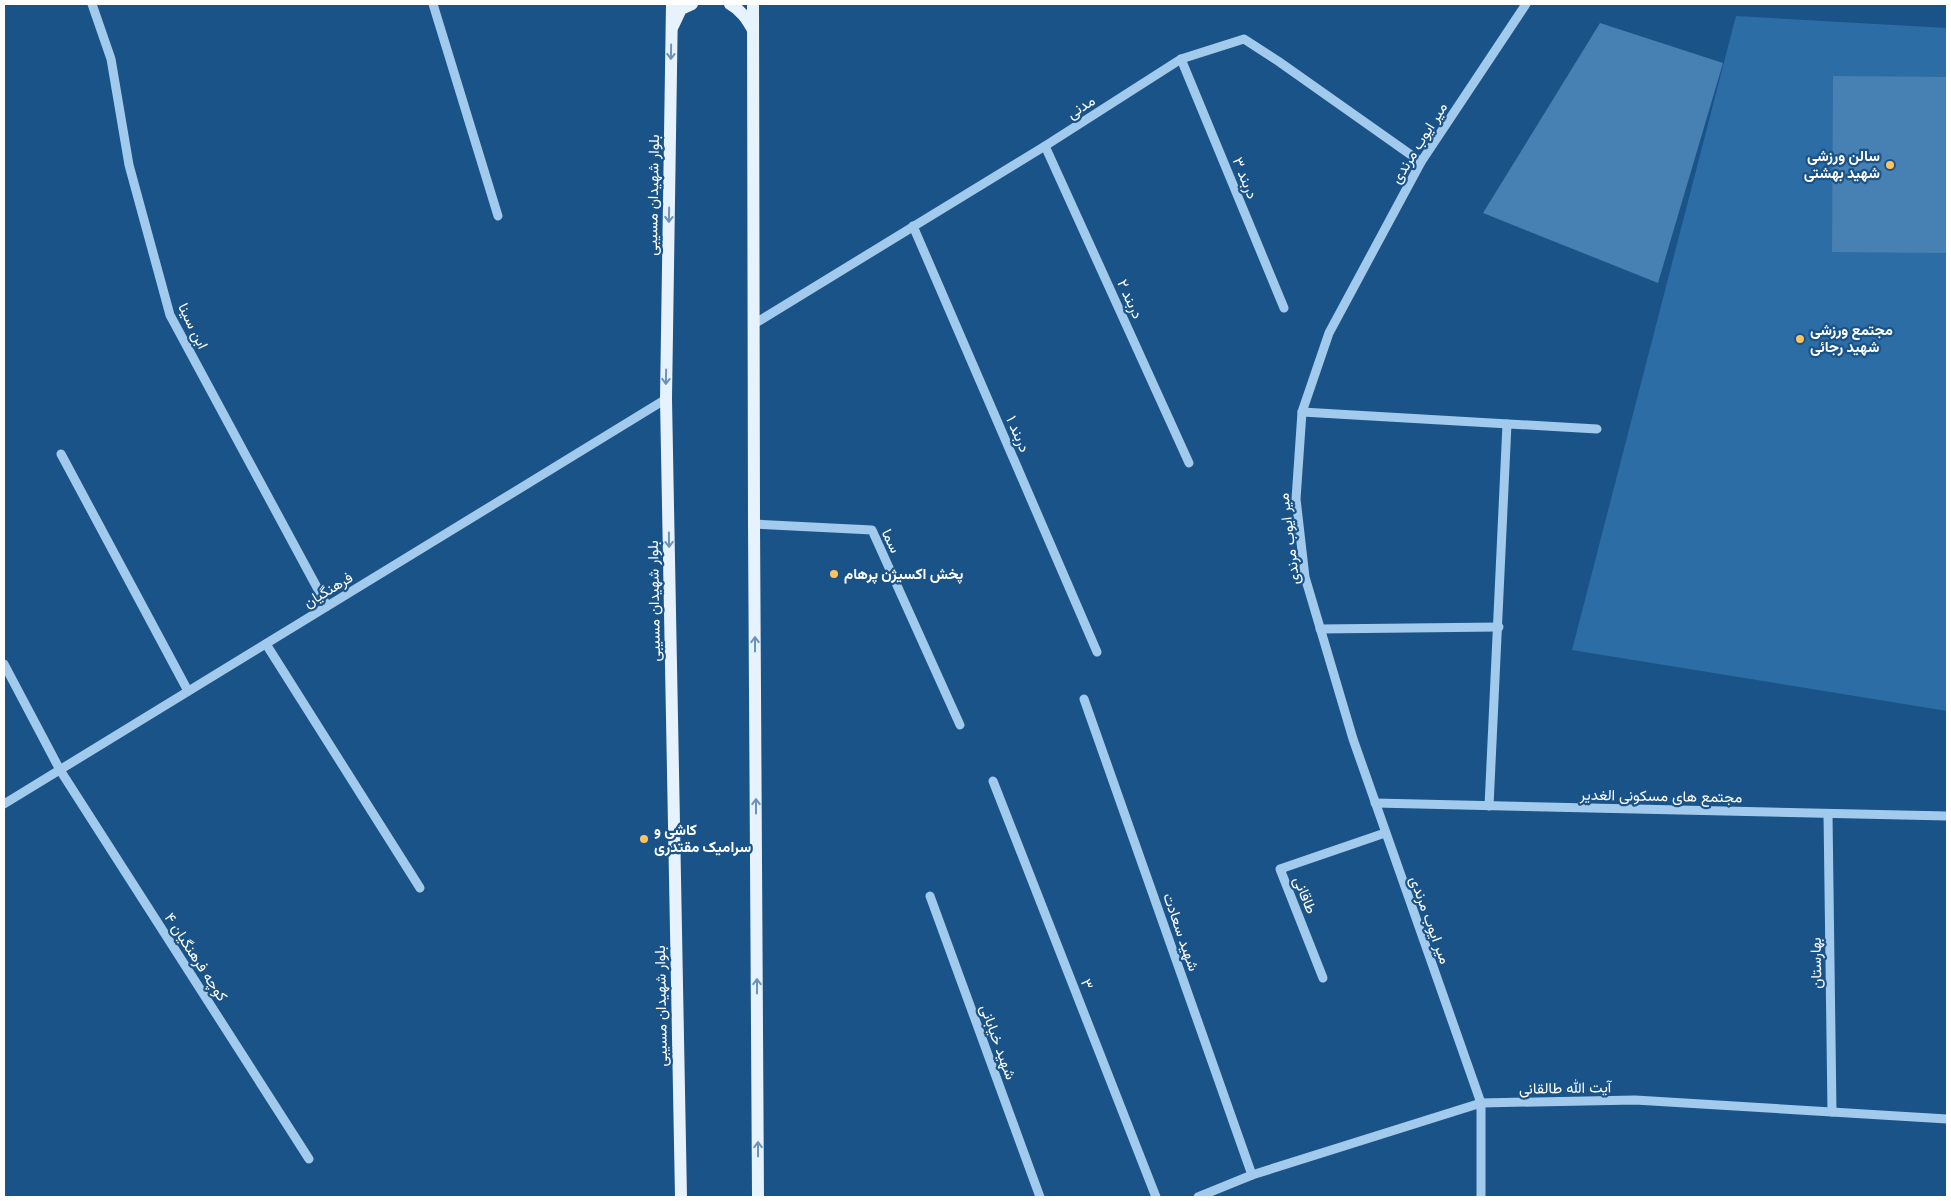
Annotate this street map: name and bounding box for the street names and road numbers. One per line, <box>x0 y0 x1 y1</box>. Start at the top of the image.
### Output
street label: مدنی <box>1062 90 1099 123</box>
street label: میر ایوب مرندی <box>1385 98 1452 187</box>
street label: بلوار شهیدان مسیبی <box>641 134 664 256</box>
street label: دربند ۳ <box>1228 154 1263 202</box>
street label: دربند ۲ <box>1112 276 1148 322</box>
street label: ابن سینا <box>173 299 214 352</box>
street label: دربند ۱ <box>1001 412 1036 455</box>
street label: میر ایوب مرندی <box>1272 492 1305 586</box>
street label: سما <box>877 525 906 556</box>
street label: بلوار شهیدان مسیبی <box>642 540 665 662</box>
street label: فرهنگیان <box>299 567 356 613</box>
street label: مجتمع های مسکونی الغدیر <box>1579 784 1742 808</box>
street label: طاقانی <box>1289 873 1322 917</box>
street label: میر ایوب مرندی <box>1405 873 1456 967</box>
street label: شهید سعادت <box>1158 890 1205 974</box>
street label: کوچه فرهنگیان ۴ <box>160 908 233 1005</box>
street label: بهارستان <box>1805 937 1826 989</box>
street label: بلوار شهیدان مسیبی <box>649 945 672 1067</box>
street label: ۳ <box>1076 975 1099 992</box>
street label: شهید خیابانی <box>975 1001 1022 1082</box>
street label: آیت الله طالقانی <box>1519 1076 1613 1099</box>

